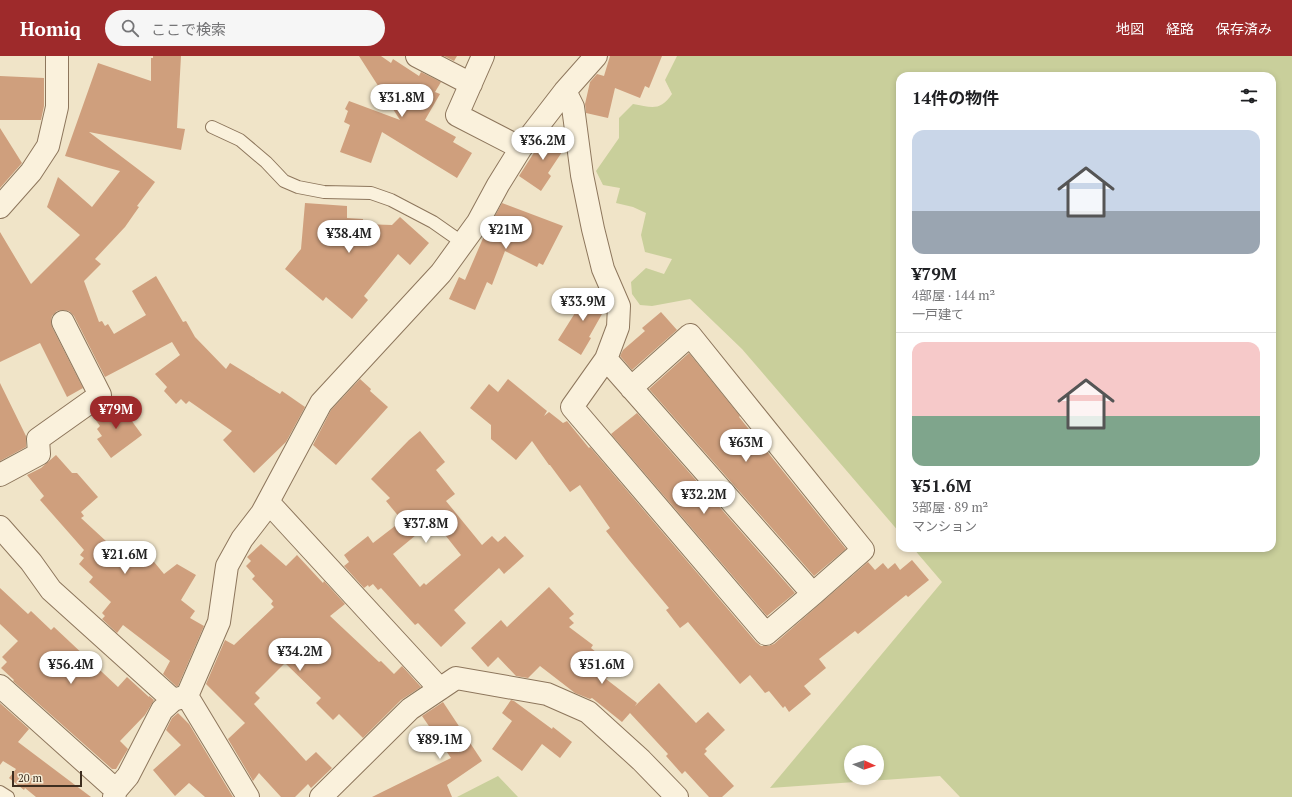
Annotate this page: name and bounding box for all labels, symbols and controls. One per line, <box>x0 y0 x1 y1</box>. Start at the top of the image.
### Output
search box <box>105 10 385 46</box>
text: Homiq <box>20 16 81 41</box>
icon: search <box>119 17 141 39</box>
text: ここで検索 <box>151 19 226 39</box>
text: 地図 <box>1116 19 1144 38</box>
text: 経路 <box>1166 19 1194 38</box>
text: 保存済み <box>1216 19 1272 38</box>
pin: ¥31.8M <box>369 84 435 118</box>
icon: filters <box>1238 85 1260 107</box>
text: 14件の物件 <box>912 86 999 109</box>
text: ¥31.8M <box>379 88 425 106</box>
pin: ¥36.2M <box>510 127 576 161</box>
text: ¥36.2M <box>520 131 566 149</box>
icon: home <box>1050 156 1122 228</box>
pin: ¥21M <box>482 216 530 250</box>
pin: ¥38.4M <box>316 220 382 254</box>
text: ¥21M <box>489 220 523 238</box>
text: ¥38.4M <box>326 224 372 242</box>
text: ¥79M <box>912 262 957 285</box>
text: 4部屋 · 144 m² <box>912 286 995 304</box>
pin: ¥33.9M <box>550 288 616 322</box>
text: ¥33.9M <box>560 292 606 310</box>
text: 一戸建て <box>912 305 964 323</box>
icon: home <box>1050 368 1122 440</box>
pin: ¥79M <box>92 396 140 430</box>
text: ¥79M <box>99 400 133 418</box>
pin: ¥63M <box>722 429 770 463</box>
text: ¥63M <box>729 433 763 451</box>
text: ¥51.6M <box>912 474 971 497</box>
pin: ¥32.2M <box>671 481 737 515</box>
text: ¥32.2M <box>681 485 727 503</box>
text: 3部屋 · 89 m² <box>912 498 988 516</box>
pin: ¥37.8M <box>393 510 459 544</box>
text: ¥37.8M <box>404 514 448 532</box>
text: マンション <box>912 517 977 535</box>
pin: ¥21.6M <box>92 541 158 575</box>
text: ¥21.6M <box>102 545 148 563</box>
pin: ¥34.2M <box>267 638 333 672</box>
text: ¥34.2M <box>277 642 323 660</box>
pin: ¥56.4M <box>38 651 104 685</box>
pin: ¥51.6M <box>569 651 635 685</box>
text: ¥56.4M <box>48 655 94 673</box>
text: ¥51.6M <box>579 655 625 673</box>
pin: ¥89.1M <box>407 726 473 760</box>
text: ¥89.1M <box>417 730 463 748</box>
north arrow <box>844 745 884 785</box>
map controls <box>844 745 884 785</box>
scale bar <box>12 769 82 788</box>
text: 20 m <box>18 771 42 785</box>

